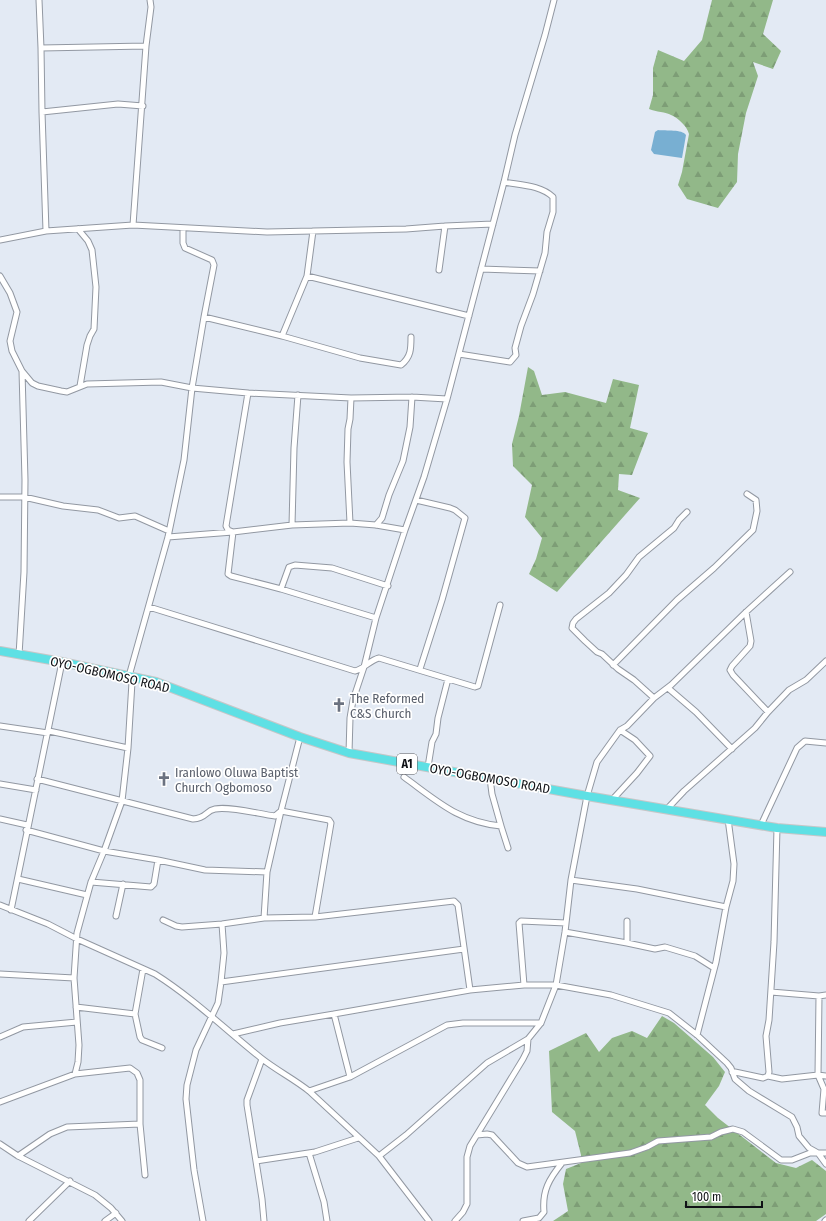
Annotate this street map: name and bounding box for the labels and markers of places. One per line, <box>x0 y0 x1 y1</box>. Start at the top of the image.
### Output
place label: The Reformed C&S Church <box>350 691 424 721</box>
church icon: The Reformed C&S Church <box>331 697 347 713</box>
place label: Iranlowo Oluwa Baptist Church Ogbomoso <box>175 765 299 795</box>
church icon: Iranlowo Oluwa Baptist Church Ogbomoso <box>156 771 172 787</box>

